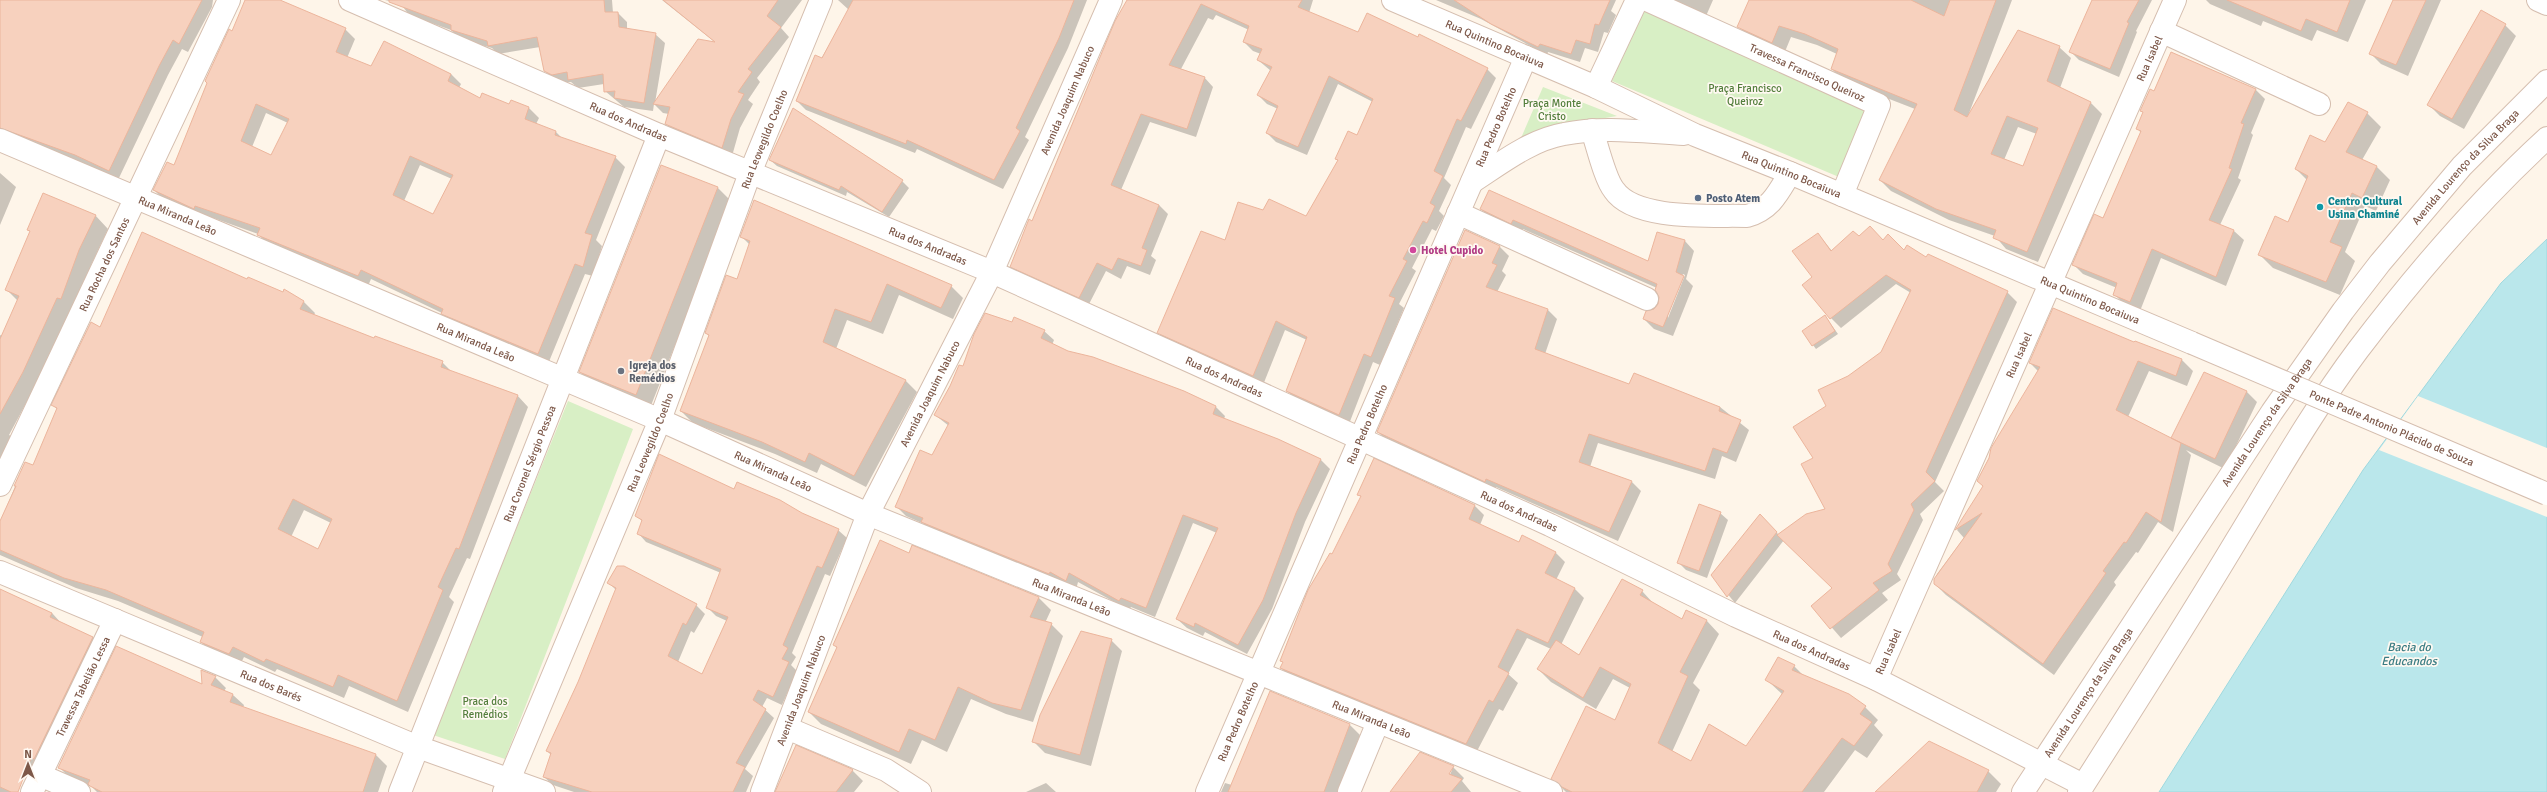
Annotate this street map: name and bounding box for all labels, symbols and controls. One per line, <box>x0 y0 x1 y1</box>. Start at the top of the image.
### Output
street label: Rua Quintino Bocaiuva <box>1443 17 1547 71</box>
street label: Rua Isabel <box>2134 34 2165 84</box>
street label: Travessa Francisco Queiroz <box>1747 41 1867 105</box>
street label: Avenida Joaquim Nabuco <box>1038 44 1097 157</box>
park label: Praça Francisco Queiroz <box>1708 82 1782 108</box>
street label: Rua Pedro Botelho <box>1473 85 1519 169</box>
street label: Rua Leovegildo Coelho <box>739 87 791 191</box>
park label: Praça Monte Cristo <box>1523 97 1581 123</box>
street label: Rua dos Andradas <box>587 99 669 145</box>
street label: Avenida Lourenço da Silva Braga <box>2409 107 2522 227</box>
street label: Rua Quintino Bocaiuva <box>1740 148 1843 201</box>
place label: Posto Atem <box>1706 192 1760 205</box>
street label: Rua Miranda Leão <box>136 193 219 238</box>
marker: Posto Atem <box>1693 193 1703 203</box>
place label: Centro Cultural Usina Chaminé <box>2328 195 2403 221</box>
marker: Centro Cultural Usina Chaminé <box>2315 202 2325 212</box>
street label: Rua Rocha dos Santos <box>77 215 132 314</box>
street label: Rua dos Andradas <box>887 224 969 268</box>
place label: Hotel Cupido <box>1421 244 1483 257</box>
marker: Hotel Cupido <box>1408 245 1418 255</box>
street label: Rua Quintino Bocaiuva <box>2038 274 2142 327</box>
street label: Rua Miranda Leão <box>435 320 517 365</box>
street label: Rua Isabel <box>2003 330 2035 380</box>
street label: Avenida Joaquim Nabuco <box>898 338 963 449</box>
street label: Rua dos Andradas <box>1183 354 1265 400</box>
street label: Avenida Lourenço da Silva Braga <box>2219 355 2315 489</box>
place label: Igreja dos Remédios <box>629 359 676 385</box>
marker: Igreja dos Remédios <box>616 366 626 376</box>
street label: Rua Pedro Botelho <box>1344 382 1390 466</box>
street label: Ponte Padre Antonio Plácido de Souza <box>2307 388 2476 469</box>
street label: Rua Leovegildo Coelho <box>625 391 676 494</box>
street label: Rua Coronel Sérgio Pessoa <box>501 403 559 524</box>
street label: Rua Miranda Leão <box>732 448 814 495</box>
street label: Rua dos Andradas <box>1478 488 1560 535</box>
street label: Rua Miranda Leão <box>1030 575 1113 619</box>
street label: Avenida Lourenço da Silva Braga <box>2042 625 2136 760</box>
street label: Rua dos Andradas <box>1771 627 1852 674</box>
street label: Rua Isabel <box>1873 627 1904 677</box>
street label: Avenida Joaquim Nabuco <box>774 633 828 748</box>
street label: Travessa Tabelião Lessa <box>54 634 113 739</box>
water label: Bacia do Educandos <box>2381 640 2439 669</box>
street label: Rua dos Barés <box>238 667 304 705</box>
street label: Rua Pedro Botelho <box>1215 679 1261 764</box>
park label: Praca dos Remédios <box>462 695 508 721</box>
street label: Rua Miranda Leão <box>1330 698 1413 741</box>
north arrow <box>8 744 48 784</box>
text: N <box>24 748 32 761</box>

